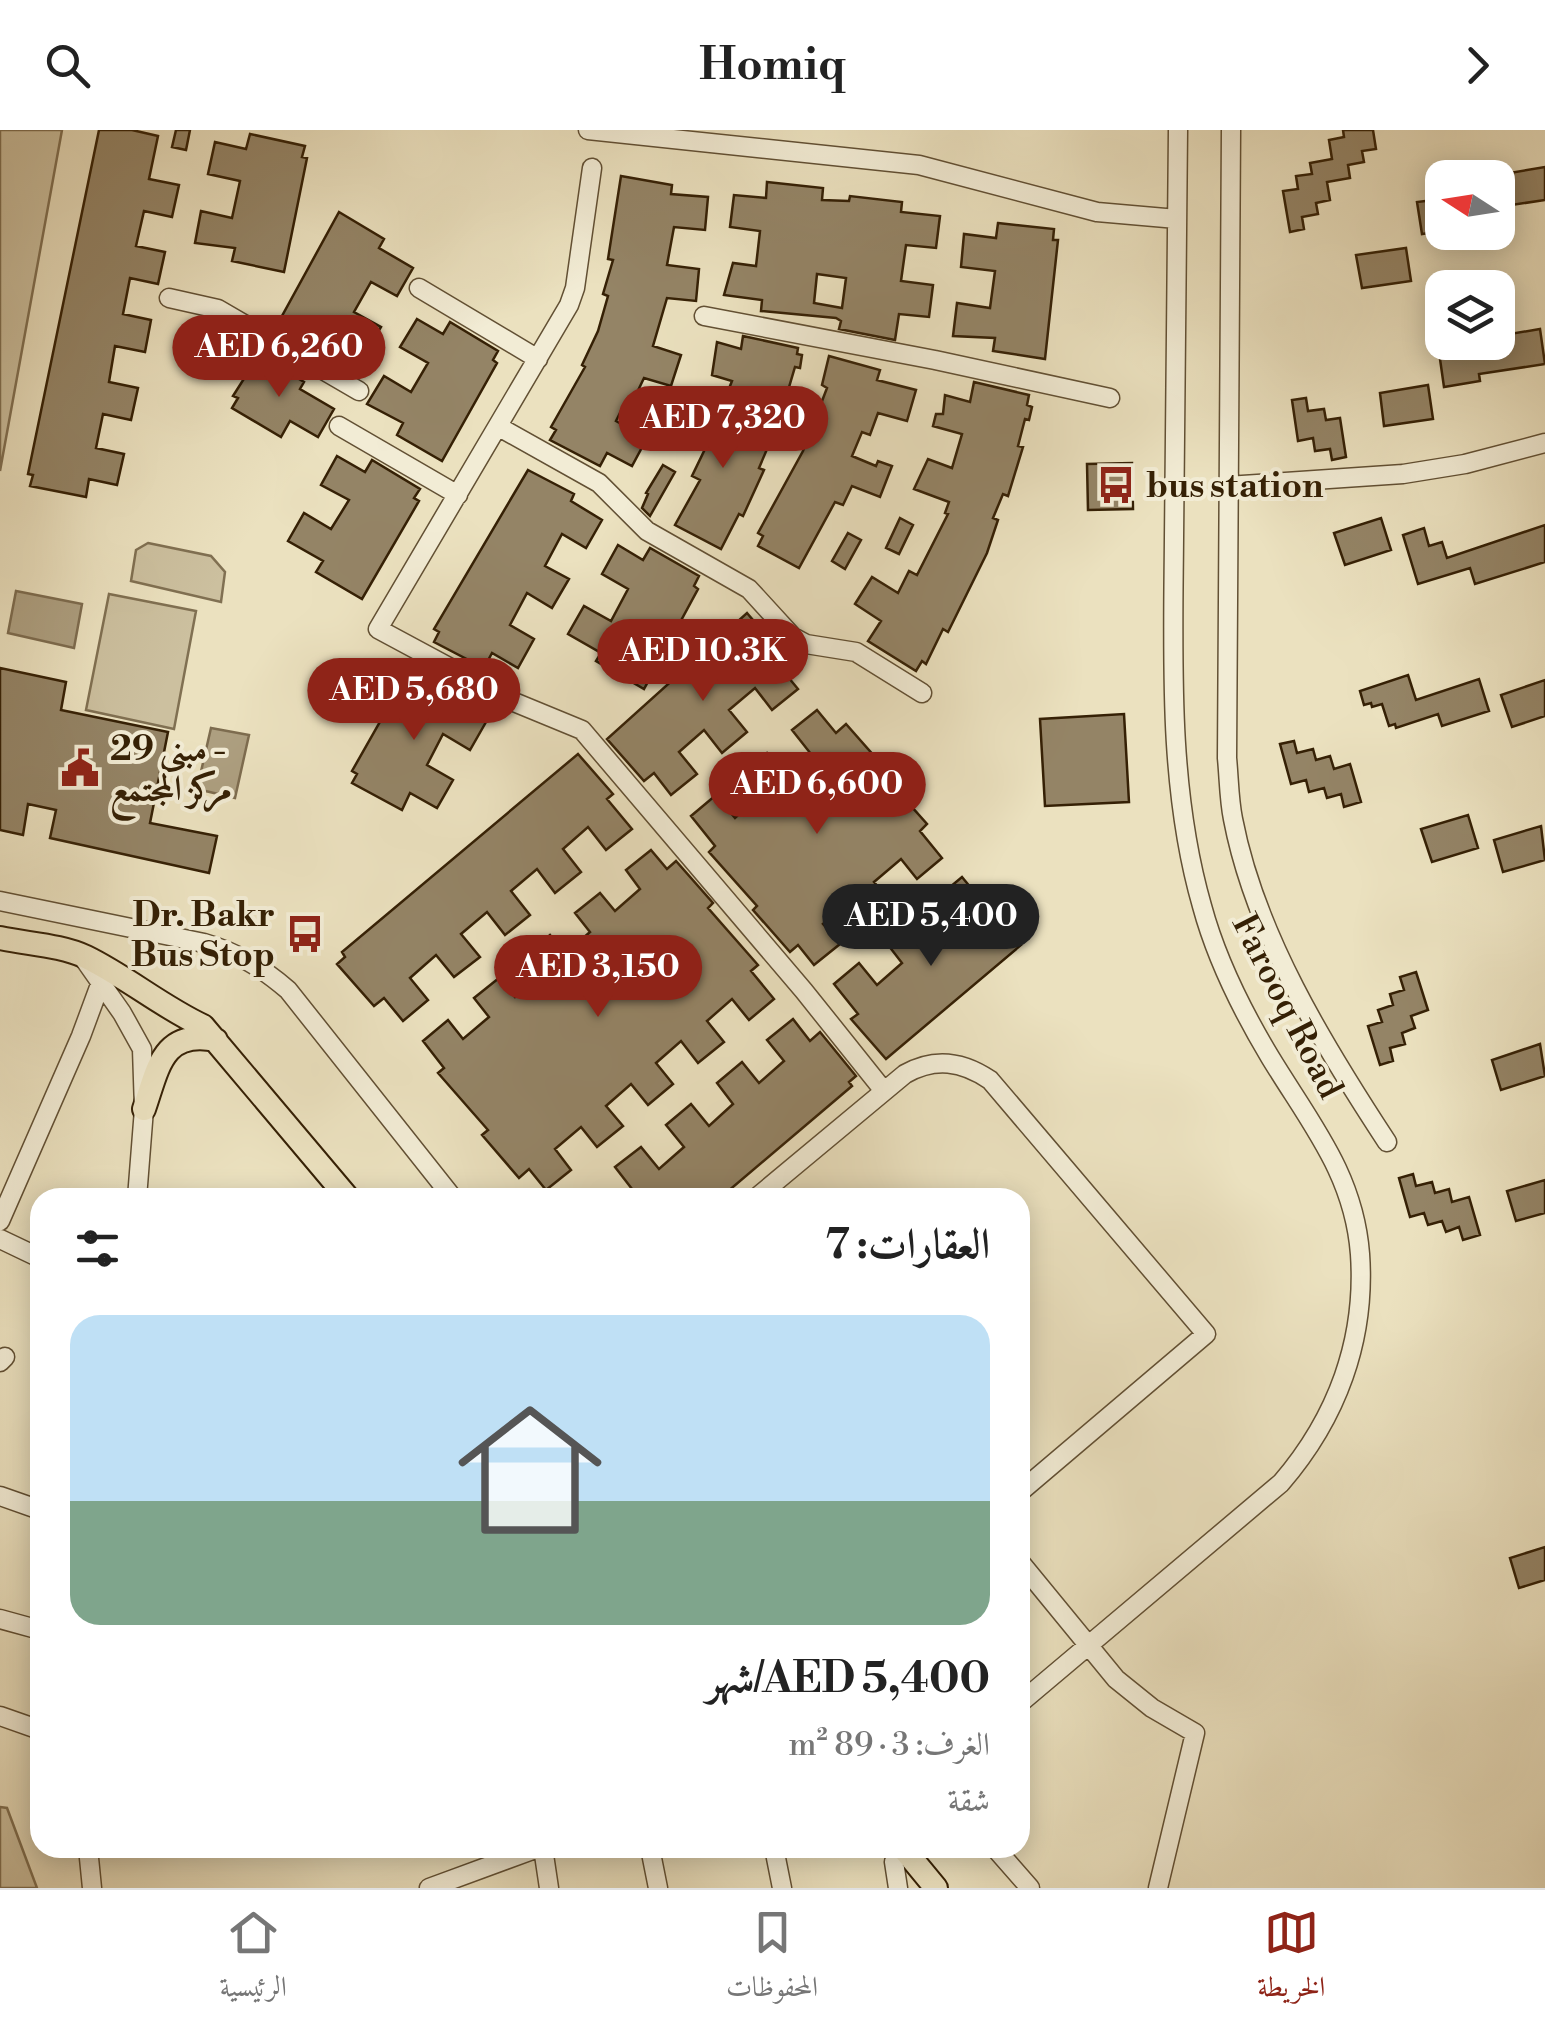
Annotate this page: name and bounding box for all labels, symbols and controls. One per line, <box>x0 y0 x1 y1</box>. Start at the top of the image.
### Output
text: Homiq <box>699 37 846 94</box>
icon: search <box>40 38 95 93</box>
icon: forward <box>1450 38 1505 93</box>
north arrow <box>1425 160 1515 250</box>
map controls <box>1425 160 1515 360</box>
button: layers <box>1425 270 1515 360</box>
pin: AED 6,260 <box>165 315 393 400</box>
text: AED 6,260 <box>194 327 364 367</box>
pin: AED 7,320 <box>609 386 837 471</box>
text: AED 7,320 <box>640 398 806 438</box>
bus stop icon: bus station <box>1095 464 1137 506</box>
place label: bus station <box>1146 465 1324 508</box>
pin: AED 10.3K <box>589 619 817 704</box>
text: AED 10.3K <box>619 631 787 671</box>
pin: AED 5,680 <box>300 658 528 743</box>
text: AED 5,680 <box>329 670 499 710</box>
place label: مبنى 29 - مركز المجتمع <box>110 728 232 822</box>
public building icon: مبنى 29 - مركز المجتمع <box>59 747 101 789</box>
pin: AED 6,600 <box>703 752 931 837</box>
text: AED 6,600 <box>731 764 903 804</box>
pin: AED 5,400 <box>817 884 1045 969</box>
place label: Dr. Bakr Bus Stop <box>131 894 275 977</box>
text: AED 5,400 <box>844 896 1018 936</box>
street label: Farooq Road <box>1222 907 1352 1106</box>
bus stop icon: Dr. Bakr Bus Stop <box>284 913 326 955</box>
pin: AED 3,150 <box>484 935 712 1020</box>
text: AED 3,150 <box>516 947 680 987</box>
text: العقارات: 7 <box>825 1219 990 1272</box>
icon: filters <box>70 1221 125 1276</box>
icon: home <box>440 1380 620 1560</box>
text: AED 5,400/شهر <box>706 1653 990 1706</box>
text: الغرف: 3 · 89 m² <box>788 1725 990 1765</box>
text: شقة <box>948 1781 990 1821</box>
tab: الرئيسية <box>220 1905 287 2014</box>
tab: المحفوظات <box>726 1905 818 2014</box>
tab: الخريطة <box>1257 1905 1325 2014</box>

